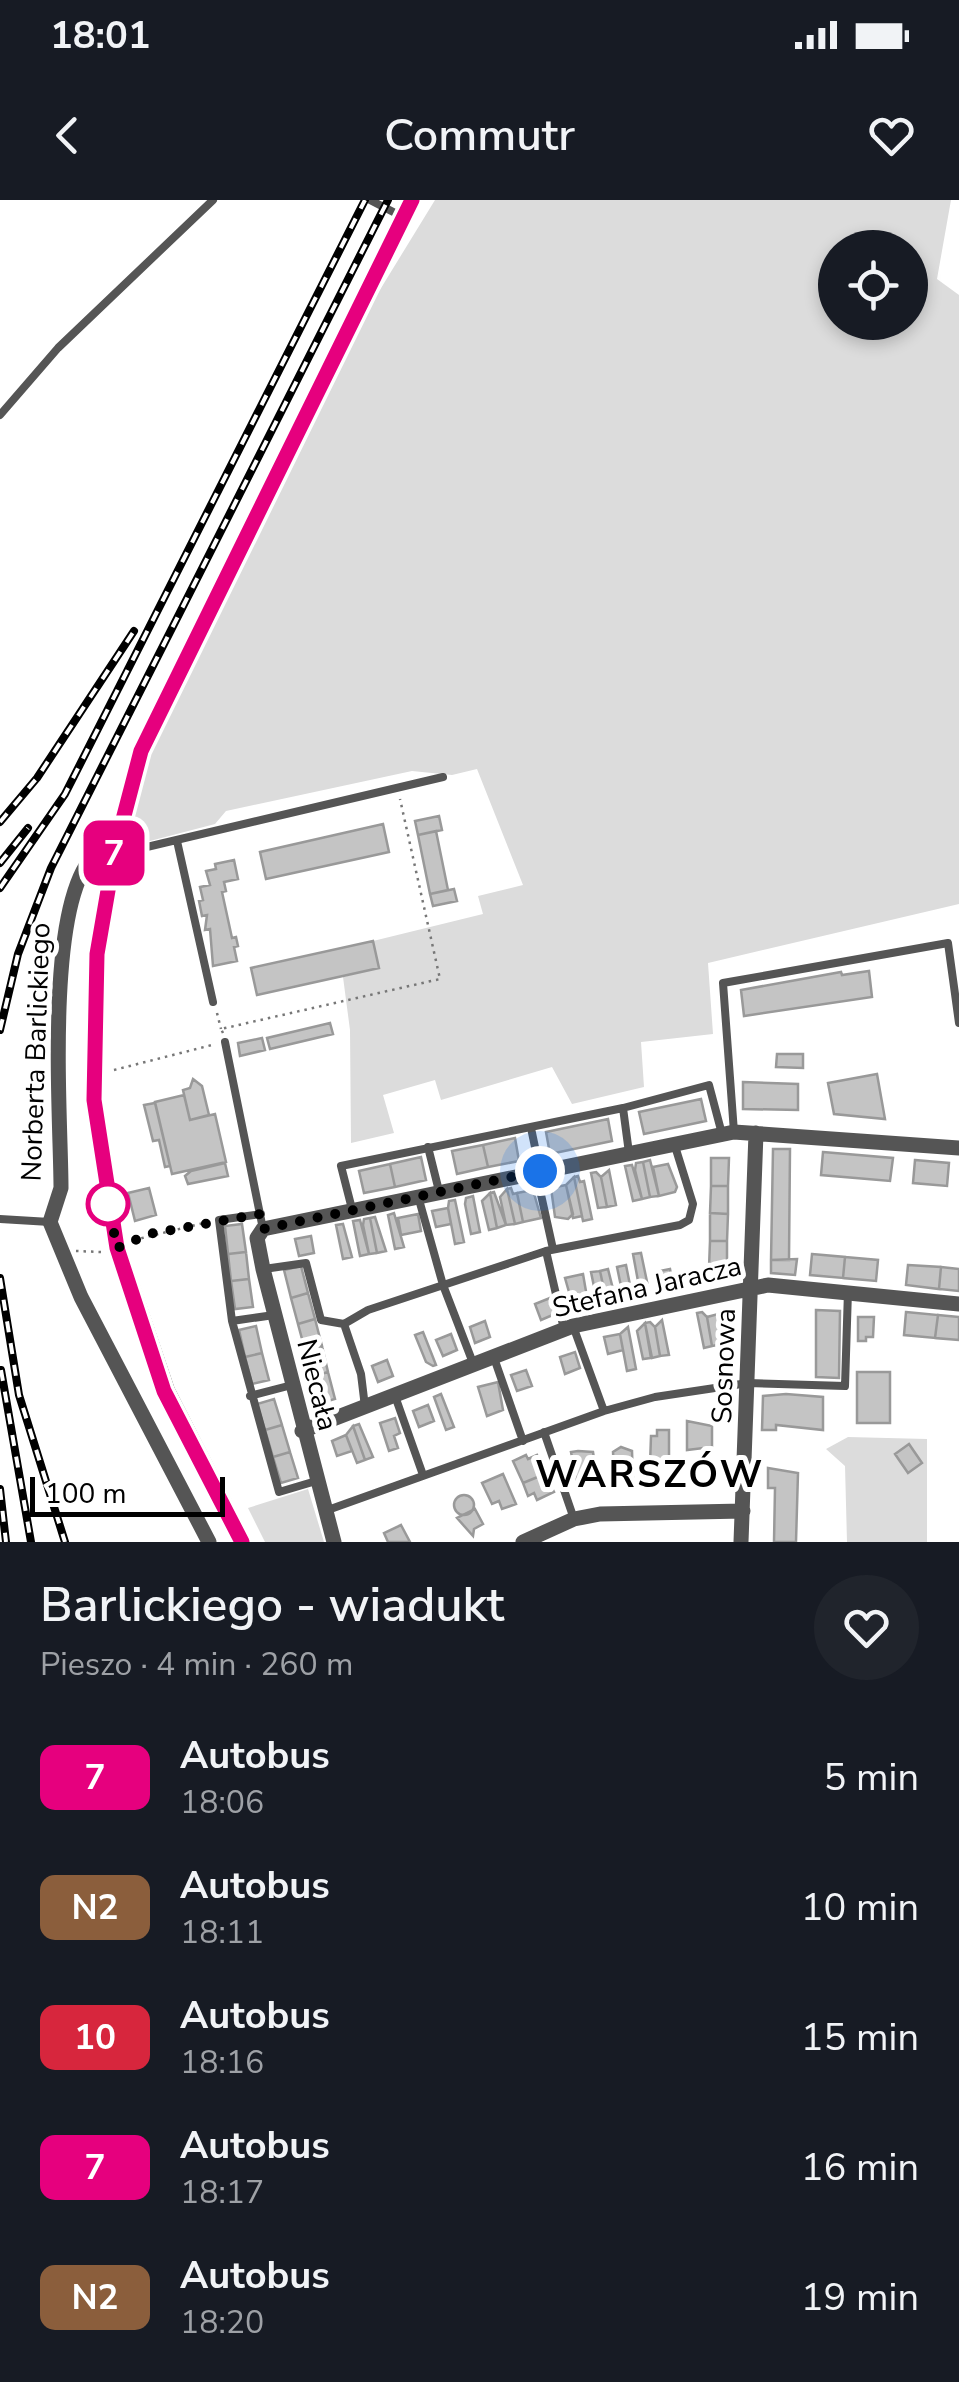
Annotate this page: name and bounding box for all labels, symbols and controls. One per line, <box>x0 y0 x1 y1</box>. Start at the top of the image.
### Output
text: 18:01 <box>50 10 151 61</box>
text: Commutr <box>384 105 575 166</box>
icon: back <box>40 108 95 163</box>
icon: heart <box>864 108 919 163</box>
map controls <box>818 230 928 340</box>
button: locate <box>818 230 928 340</box>
line badge: 7 <box>82 820 146 886</box>
text: 7 <box>103 830 125 877</box>
street label: Norberta Barlickiego <box>12 922 60 1182</box>
your location <box>515 1146 565 1196</box>
unlabelled marker <box>87 1183 129 1225</box>
street label: Stefana Jaracza <box>549 1247 745 1327</box>
street label: Sosnowa <box>703 1308 745 1424</box>
street label: Niecała <box>287 1335 347 1435</box>
district label: WARSZÓW <box>535 1449 765 1500</box>
scale bar <box>30 1472 225 1516</box>
text: 100 m <box>45 1475 127 1513</box>
text: Barlickiego - wiadukt <box>40 1572 504 1638</box>
button: heart <box>814 1575 919 1680</box>
text: Pieszo · 4 min · 260 m <box>40 1643 353 1686</box>
text: Autobus <box>180 1730 330 1781</box>
text: 5 min <box>824 1752 919 1803</box>
text: 7 <box>84 1754 106 1801</box>
text: 18:06 <box>180 1781 264 1824</box>
text: Autobus <box>180 1860 330 1911</box>
text: 10 min <box>801 1882 919 1933</box>
text: N2 <box>71 1884 119 1931</box>
text: 18:11 <box>180 1911 264 1954</box>
text: Autobus <box>180 1990 330 2041</box>
text: 15 min <box>801 2012 919 2063</box>
text: 10 <box>74 2014 116 2061</box>
text: 18:16 <box>180 2041 264 2084</box>
text: Autobus <box>180 2120 330 2171</box>
text: 16 min <box>801 2142 919 2193</box>
text: 7 <box>84 2144 106 2191</box>
text: 18:17 <box>180 2171 264 2214</box>
text: Autobus <box>180 2250 330 2301</box>
text: 19 min <box>801 2272 919 2323</box>
text: N2 <box>71 2274 119 2321</box>
text: 18:20 <box>180 2301 264 2344</box>

